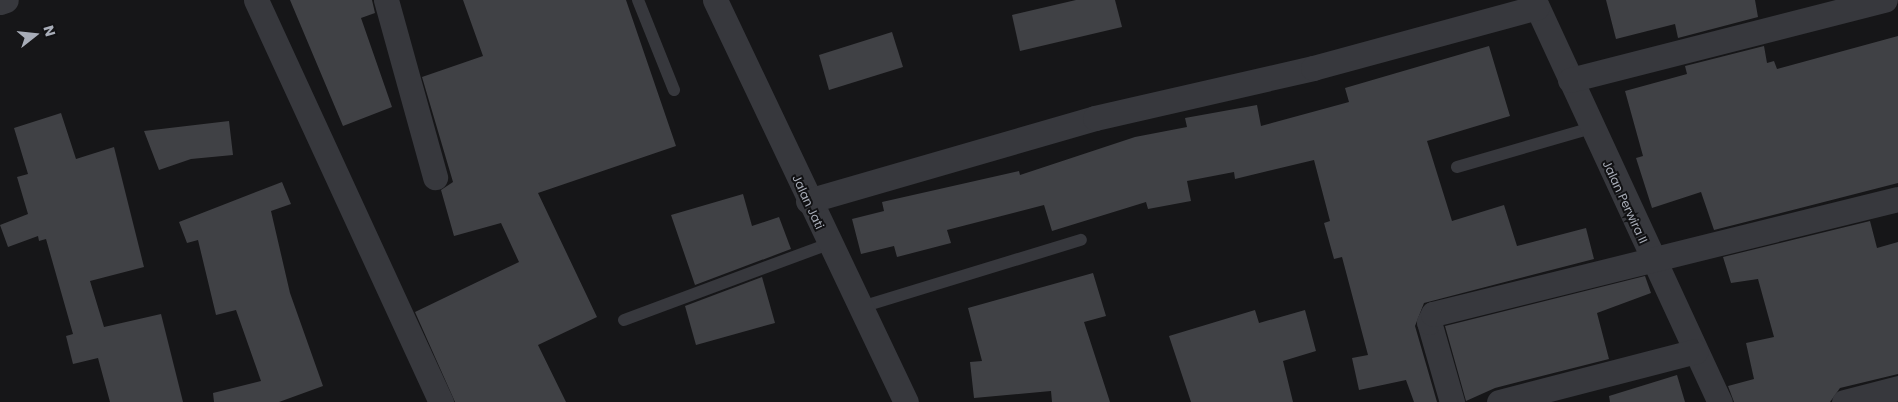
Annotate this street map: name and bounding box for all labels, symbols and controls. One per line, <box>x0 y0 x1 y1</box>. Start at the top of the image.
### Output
north arrow <box>10 10 60 60</box>
text: N <box>38 23 60 39</box>
street label: Jalan Perwira II <box>1600 158 1650 246</box>
street label: Jalan Jati <box>789 173 827 231</box>

